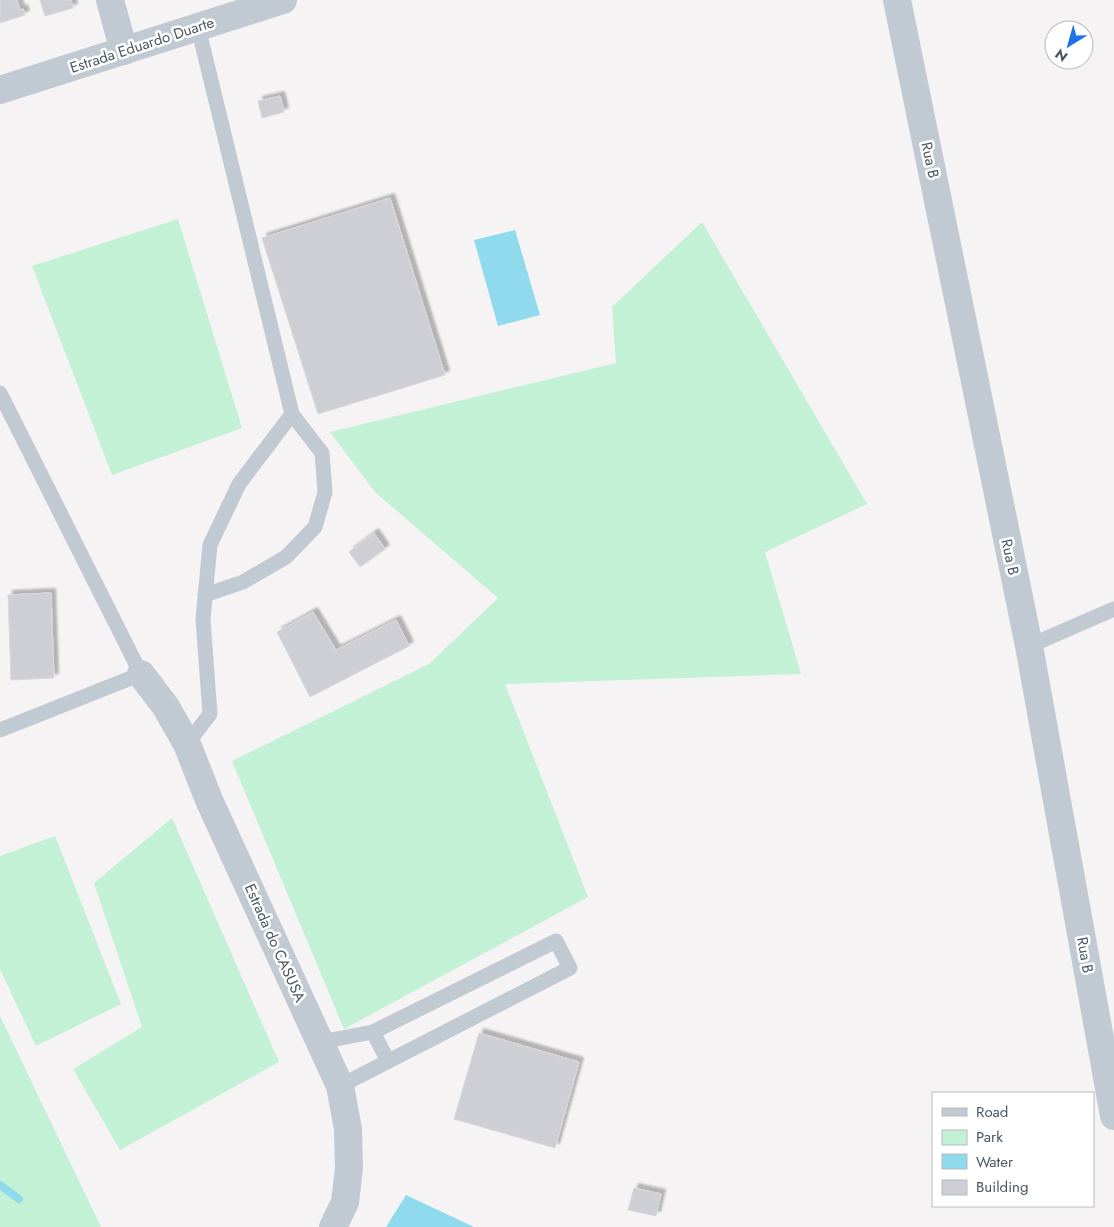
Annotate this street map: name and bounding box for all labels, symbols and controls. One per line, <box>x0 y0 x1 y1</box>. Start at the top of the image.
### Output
street label: Estrada Eduardo Duarte <box>67 11 217 79</box>
north arrow <box>1044 20 1094 70</box>
text: N <box>1051 44 1072 67</box>
street label: Rua B <box>915 140 945 180</box>
street label: Rua B <box>995 537 1025 577</box>
street label: Estrada do CASUSA <box>239 880 311 1006</box>
street label: Rua B <box>1071 935 1099 975</box>
legend <box>932 1092 1094 1207</box>
text: Road <box>976 1101 1008 1123</box>
text: Park <box>976 1126 1003 1148</box>
text: Water <box>976 1151 1014 1173</box>
text: Building <box>976 1176 1028 1198</box>

